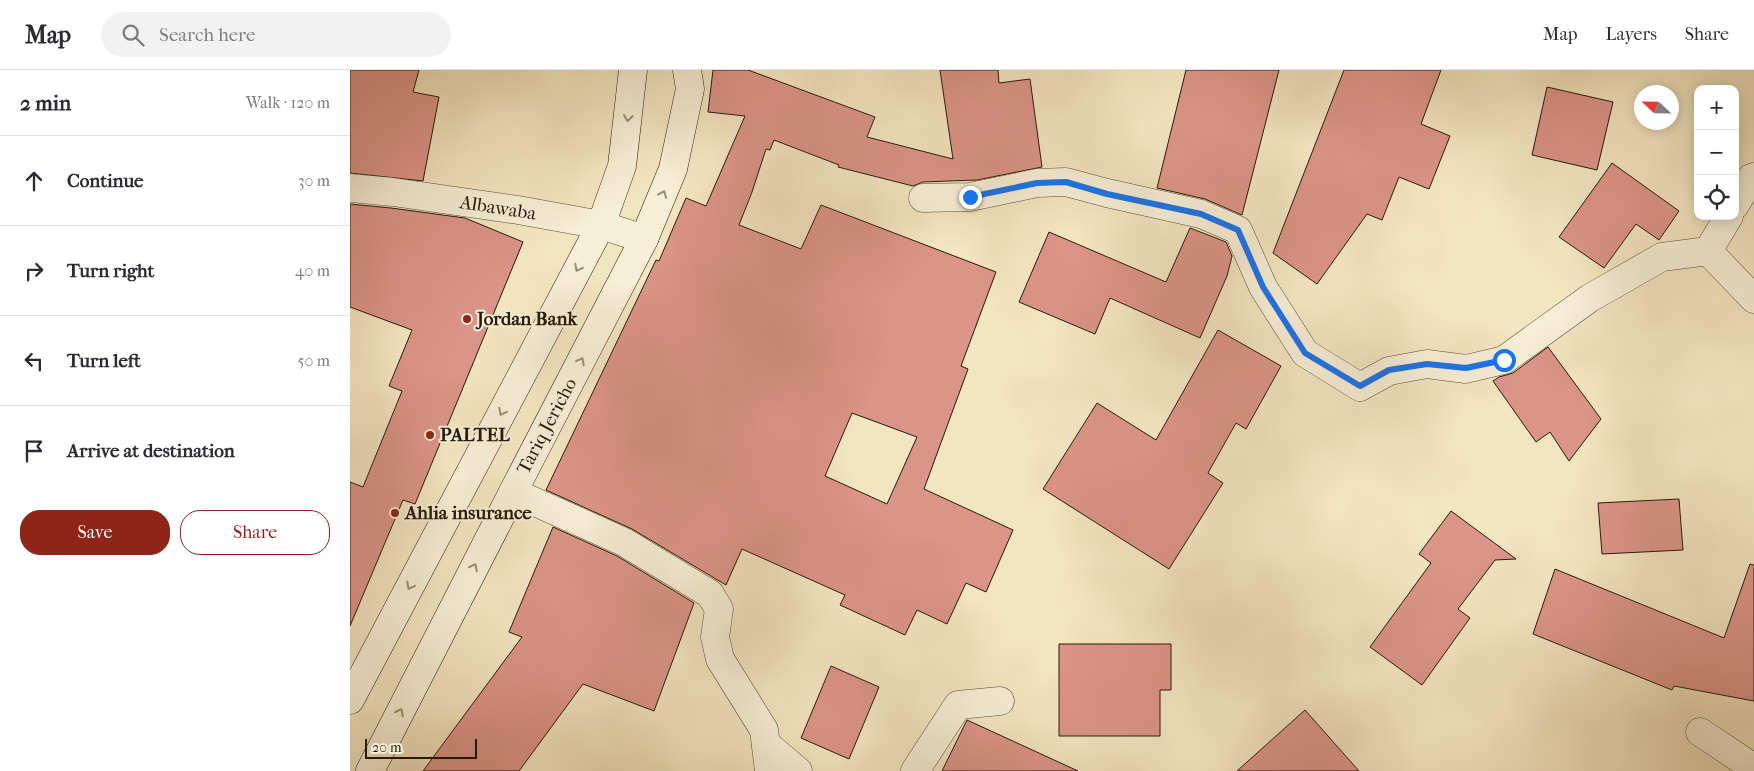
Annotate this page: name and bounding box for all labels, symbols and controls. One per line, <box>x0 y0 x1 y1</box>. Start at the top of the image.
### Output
search box <box>101 12 451 57</box>
text: Map <box>25 21 71 49</box>
icon: search <box>119 21 147 49</box>
text: Search here <box>159 24 255 46</box>
text: Map <box>1543 24 1577 45</box>
text: Layers <box>1605 24 1657 45</box>
text: Share <box>1685 24 1729 45</box>
north arrow <box>1634 85 1679 130</box>
map controls <box>1694 85 1739 220</box>
button: + <box>1694 85 1739 130</box>
text: 2 min <box>20 91 71 115</box>
text: Walk · 120 m <box>246 93 330 112</box>
one-way arrow <box>623 115 634 123</box>
button: − <box>1694 130 1739 175</box>
icon: ahead <box>20 167 48 195</box>
text: Continue <box>67 170 143 192</box>
text: 30 m <box>298 171 330 190</box>
button: locate <box>1694 175 1739 220</box>
route end <box>959 186 982 209</box>
one-way arrow <box>656 190 667 199</box>
street label: Albawaba <box>457 191 538 225</box>
icon: right <box>20 257 48 285</box>
text: Turn right <box>67 260 154 282</box>
text: 40 m <box>295 261 330 280</box>
one-way arrow <box>574 263 584 272</box>
place label: Jordan Bank <box>475 308 579 330</box>
marker: Jordan Bank <box>461 313 473 325</box>
icon: left <box>20 347 48 375</box>
route start <box>1493 349 1516 372</box>
text: Turn left <box>67 350 141 372</box>
text: 50 m <box>298 351 330 370</box>
one-way arrow <box>575 357 585 366</box>
street label: Tariq Jericho <box>512 374 582 478</box>
one-way arrow <box>499 406 509 415</box>
place label: PALTEL <box>440 424 510 446</box>
marker: PALTEL <box>424 429 436 441</box>
icon: arrive <box>20 437 48 465</box>
text: Arrive at destination <box>67 440 235 462</box>
place label: Ahlia insurance <box>404 502 532 524</box>
marker: Ahlia insurance <box>389 507 401 519</box>
button: Save <box>20 510 170 555</box>
button: Share <box>180 510 330 555</box>
one-way arrow <box>468 563 478 572</box>
one-way arrow <box>406 581 416 590</box>
one-way arrow <box>394 708 404 717</box>
scale bar <box>365 736 478 759</box>
text: 20 m <box>372 739 402 756</box>

